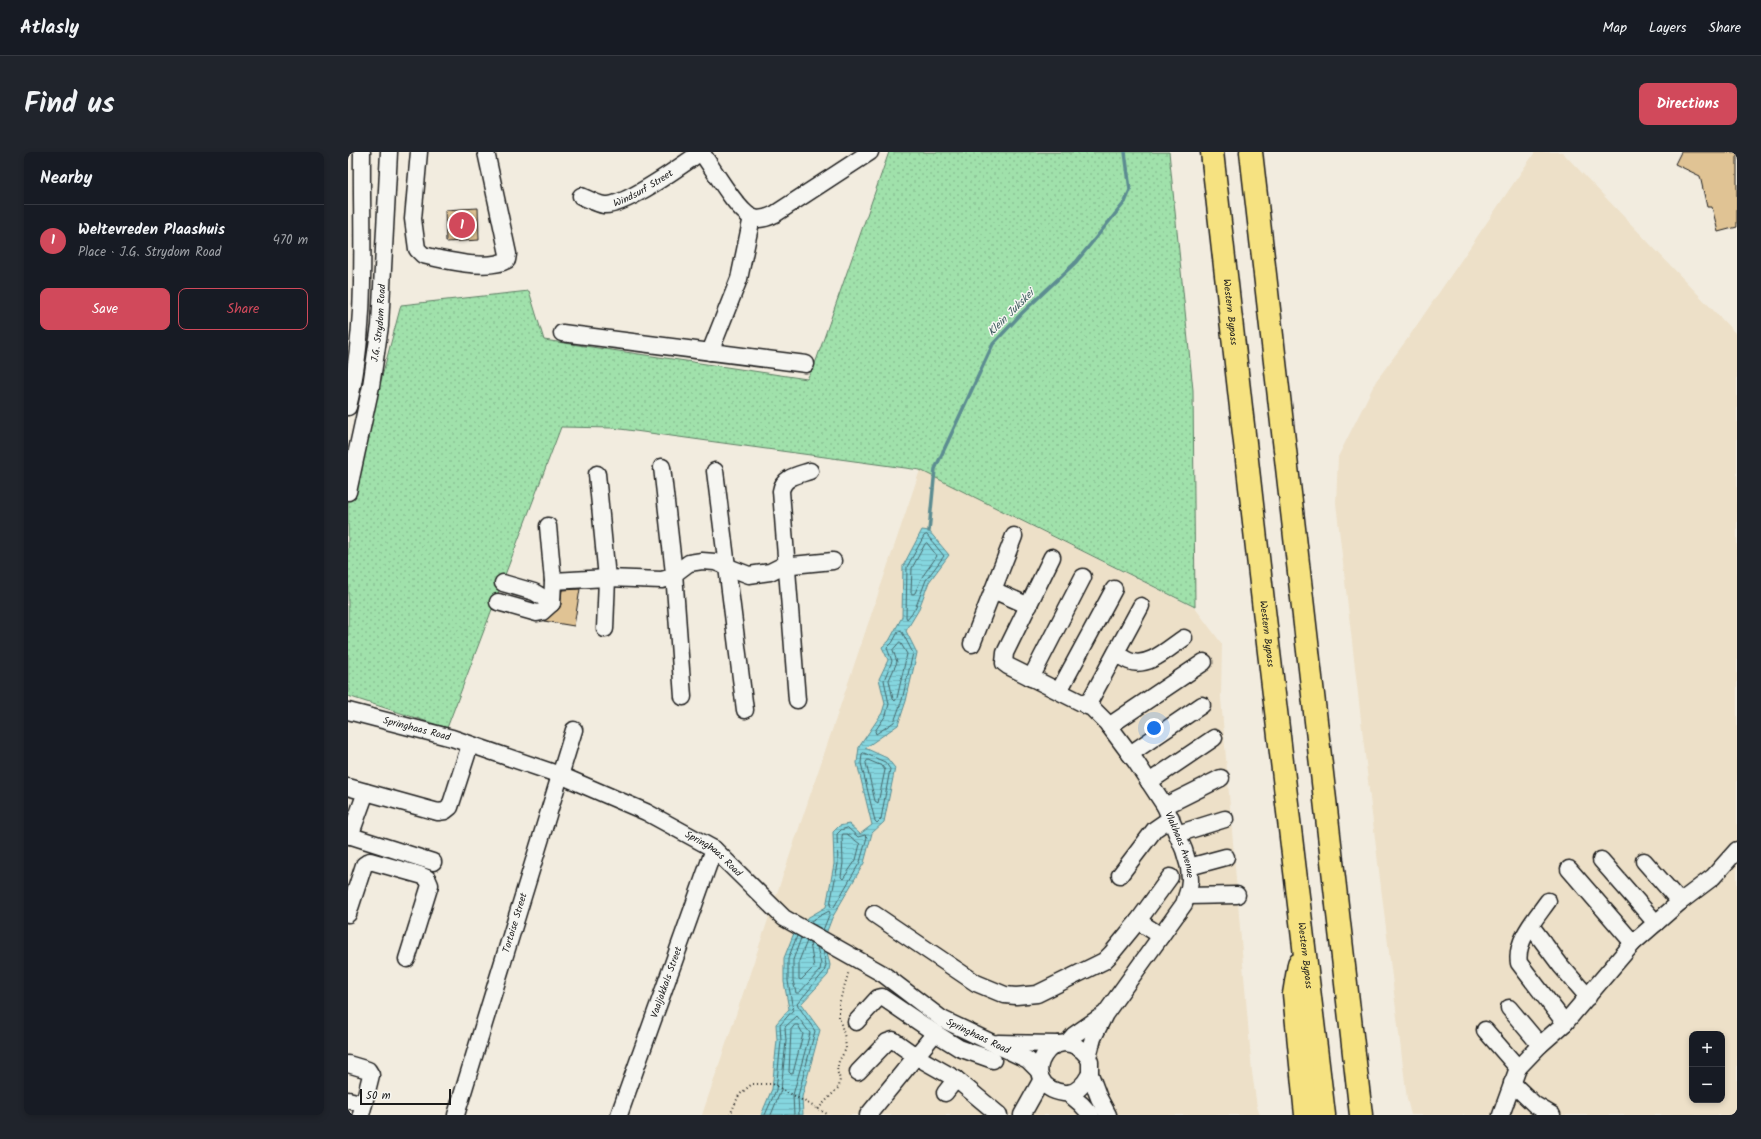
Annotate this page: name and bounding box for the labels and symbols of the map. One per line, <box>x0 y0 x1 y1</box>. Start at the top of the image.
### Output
street label: Windsurf Street <box>611 165 677 211</box>
pin: 1 <box>449 210 475 240</box>
street label: Western Bypass <box>1218 278 1242 347</box>
street label: J.G. Strydom Road <box>367 283 390 363</box>
water label: Klein Jukskei <box>983 284 1040 341</box>
street label: Western Bypass <box>1255 600 1279 669</box>
street label: Springhaas Road <box>381 712 453 746</box>
your location <box>1144 718 1164 738</box>
street label: Vlakhaas Avenue <box>1160 809 1198 879</box>
street label: Springhaas Road <box>682 827 747 881</box>
street label: Tortoise Street <box>498 891 532 955</box>
street label: Western Bypass <box>1293 922 1317 990</box>
street label: Vaaljakkals Street <box>646 944 687 1020</box>
street label: Springhaas Road <box>944 1014 1014 1059</box>
scale bar <box>360 1087 451 1106</box>

